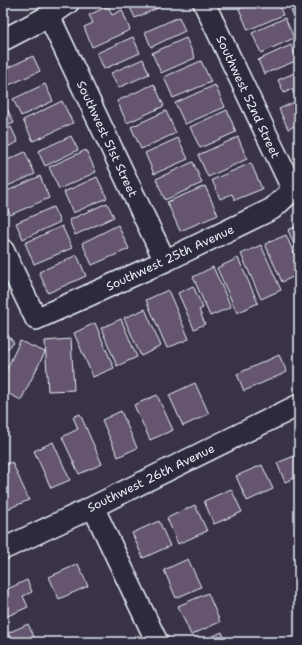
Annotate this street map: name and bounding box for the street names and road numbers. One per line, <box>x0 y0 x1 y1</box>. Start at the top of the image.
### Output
street label: Southwest 52nd Street <box>212 33 284 161</box>
street label: Southwest 51st Street <box>73 78 141 200</box>
street label: Southwest 25th Avenue <box>103 221 237 295</box>
street label: Southwest 26th Avenue <box>85 440 218 516</box>

